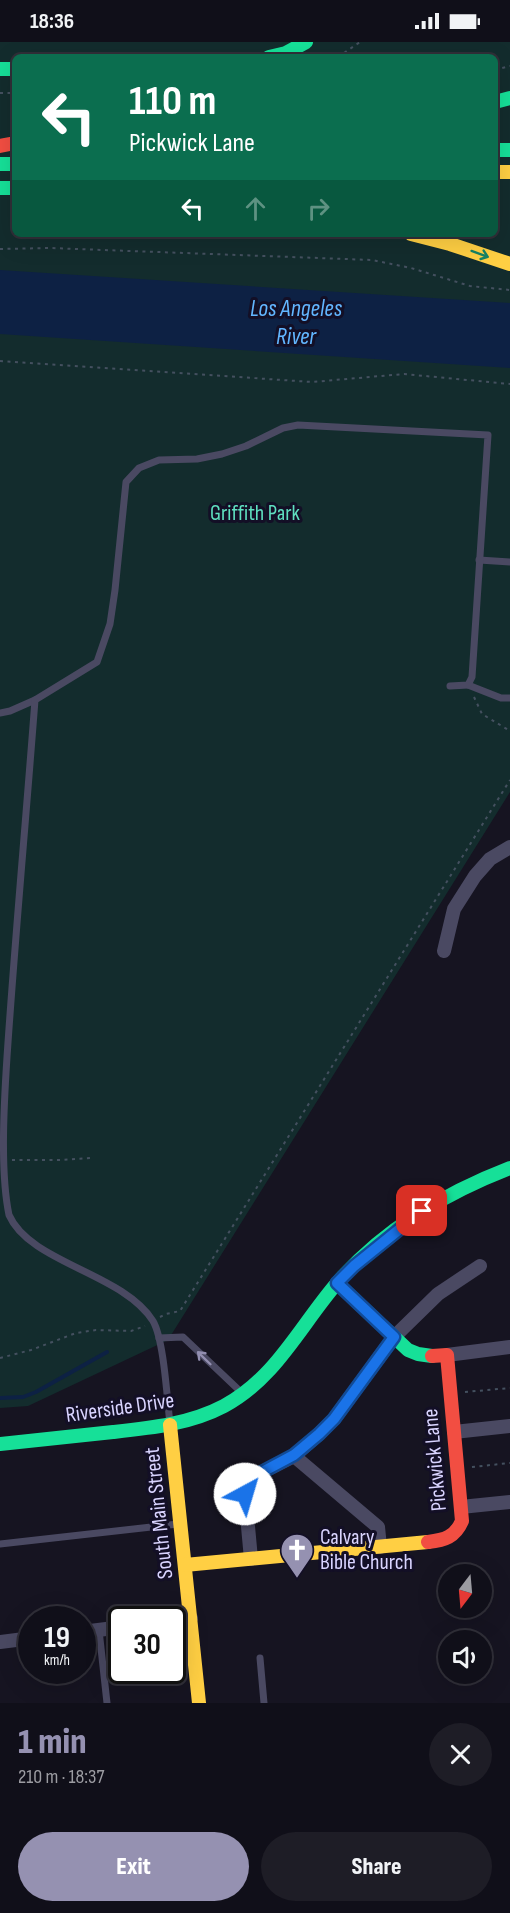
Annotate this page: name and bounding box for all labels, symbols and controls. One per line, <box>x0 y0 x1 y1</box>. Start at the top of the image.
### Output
text: 18:36 <box>30 8 74 35</box>
text: 110 m <box>129 76 216 127</box>
icon: left <box>30 78 108 156</box>
text: Pickwick Lane <box>129 127 255 159</box>
icon: left <box>176 192 209 225</box>
icon: ahead <box>239 192 272 225</box>
icon: right <box>302 192 335 225</box>
one-way arrow <box>470 249 489 260</box>
water label: Los Angeles River <box>250 294 343 351</box>
park label: Griffith Park <box>210 500 301 527</box>
pin <box>396 1185 447 1236</box>
icon: arrive <box>405 1194 438 1227</box>
one-way arrow <box>197 1350 212 1365</box>
street label: Riverside Drive <box>64 1387 176 1429</box>
street label: Pickwick Lane <box>417 1408 453 1512</box>
street label: South Main Street <box>139 1446 179 1580</box>
position arrow <box>213 1462 277 1526</box>
place label: Calvary Bible Church <box>320 1524 413 1576</box>
church icon: Calvary Bible Church <box>279 1532 315 1579</box>
north arrow <box>438 1564 492 1618</box>
map controls <box>438 1564 492 1684</box>
speed limit sign: 30 <box>108 1606 186 1684</box>
text: 19 <box>44 1620 70 1656</box>
button: sound <box>438 1630 492 1684</box>
text: km/h <box>44 1651 70 1670</box>
text: 1 min <box>18 1721 86 1764</box>
button: close <box>429 1723 492 1786</box>
text: 210 m · 18:37 <box>18 1765 105 1789</box>
button: Exit <box>18 1832 249 1901</box>
button: Share <box>261 1832 492 1901</box>

